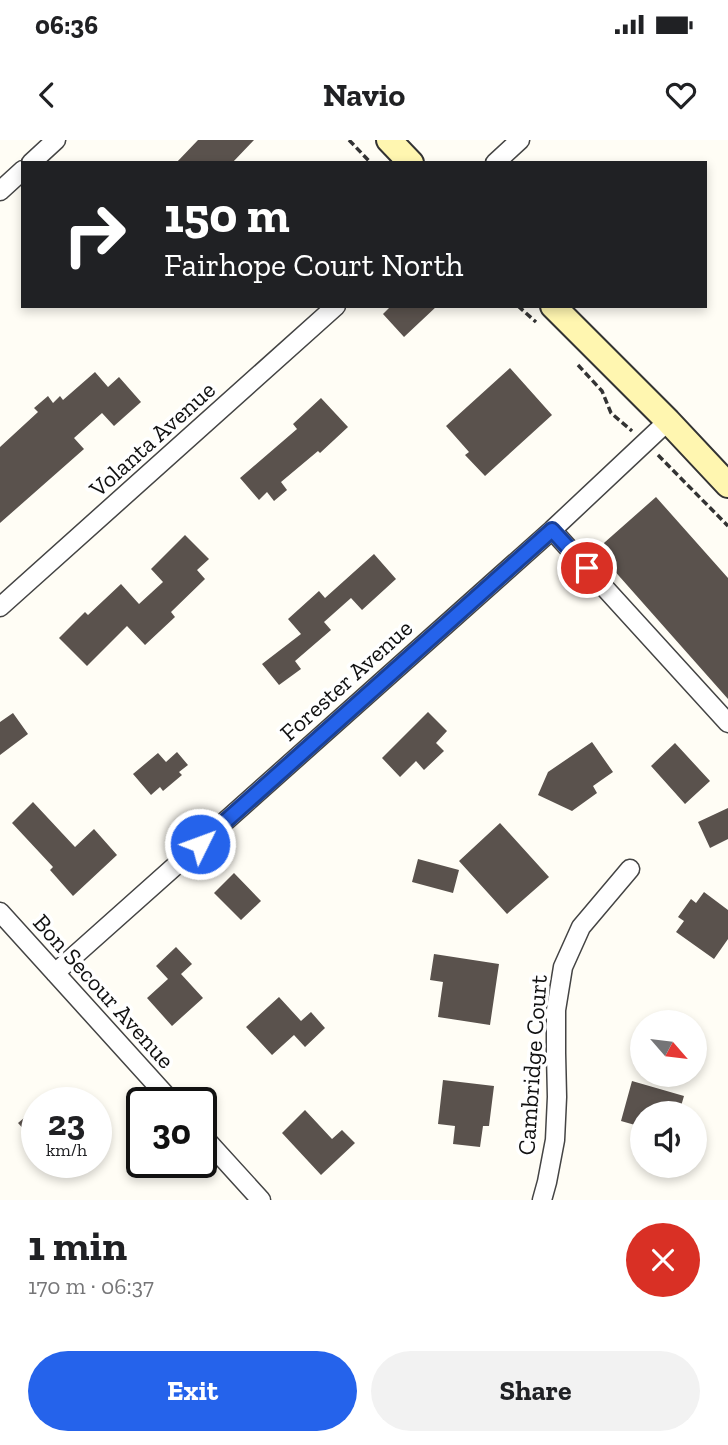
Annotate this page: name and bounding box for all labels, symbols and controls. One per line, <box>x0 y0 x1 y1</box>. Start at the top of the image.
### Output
text: 06:36 <box>35 9 98 41</box>
icon: back <box>28 76 66 114</box>
text: Navio <box>323 76 405 114</box>
icon: heart <box>662 76 700 114</box>
text: 150 m <box>164 186 290 245</box>
icon: right <box>49 189 140 280</box>
text: Fairhope Court North <box>164 246 464 284</box>
street label: Volanta Avenue <box>82 375 221 504</box>
pin <box>557 538 617 598</box>
icon: arrive <box>568 549 606 587</box>
street label: Forester Avenue <box>274 613 418 747</box>
position arrow <box>163 807 237 881</box>
street label: Bon Secour Avenue <box>27 908 181 1074</box>
street label: Cambridge Court <box>511 974 553 1156</box>
north arrow <box>630 1010 707 1087</box>
map controls <box>630 1010 707 1178</box>
speed limit sign: 30 <box>126 1087 217 1178</box>
button: sound <box>630 1101 707 1178</box>
text: 23 <box>48 1102 85 1144</box>
text: km/h <box>46 1139 87 1161</box>
text: 1 min <box>28 1220 127 1271</box>
button: close <box>626 1223 700 1297</box>
text: 170 m · 06:37 <box>28 1272 154 1300</box>
button: Exit <box>28 1351 357 1431</box>
button: Share <box>371 1351 700 1431</box>

